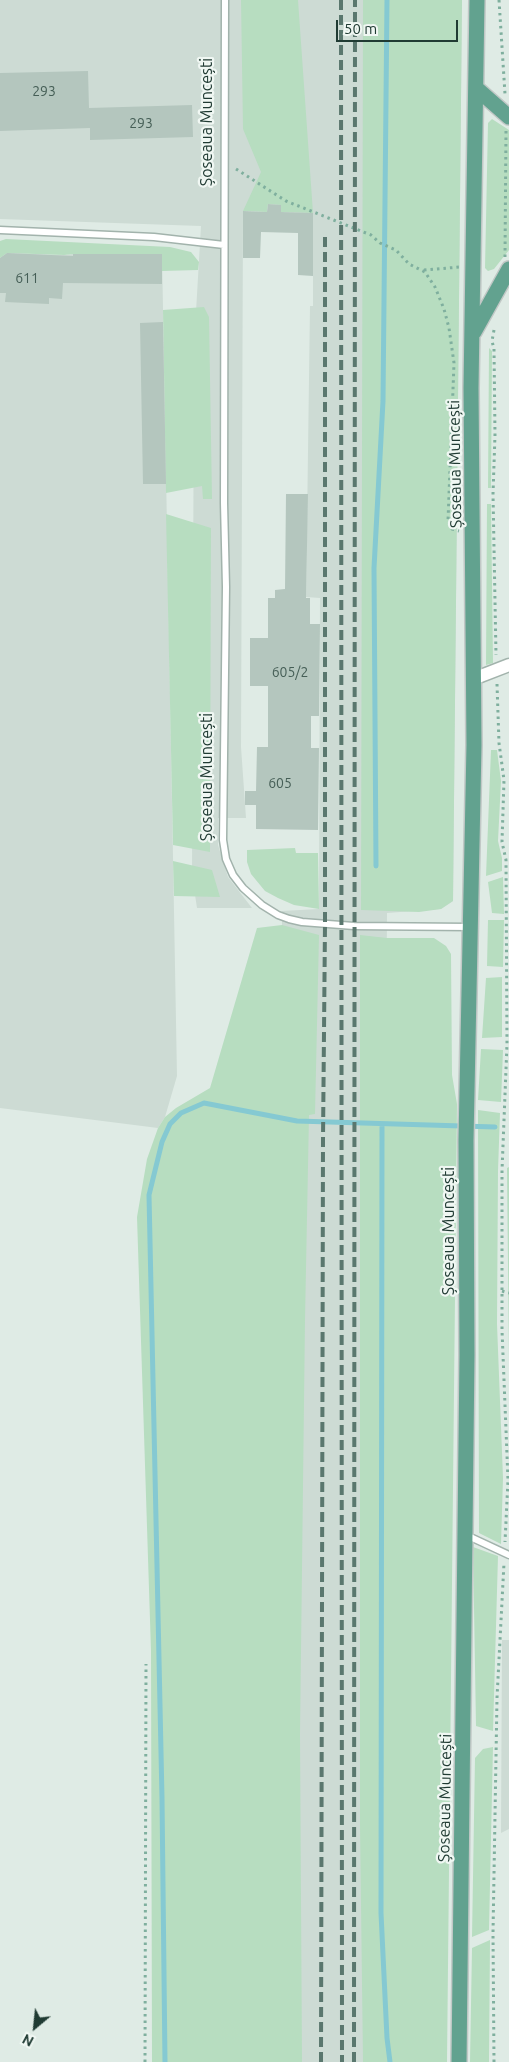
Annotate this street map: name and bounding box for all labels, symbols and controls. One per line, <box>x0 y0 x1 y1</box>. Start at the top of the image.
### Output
scale bar <box>339 10 462 42</box>
text: 50 m <box>344 20 377 37</box>
street label: Șoseaua Muncești <box>197 58 217 186</box>
house number: 293 <box>32 83 56 99</box>
house number: 293 <box>129 115 153 131</box>
house number: 611 <box>15 270 39 286</box>
street label: Șoseaua Muncești <box>444 400 466 528</box>
house number: 605/2 <box>272 664 308 680</box>
street label: Șoseaua Muncești <box>197 713 217 841</box>
house number: 605 <box>268 775 292 791</box>
street label: Șoseaua Muncești <box>439 1167 459 1295</box>
street label: Șoseaua Muncești <box>434 1734 456 1862</box>
north arrow <box>10 2002 60 2052</box>
text: N <box>20 2031 36 2050</box>

